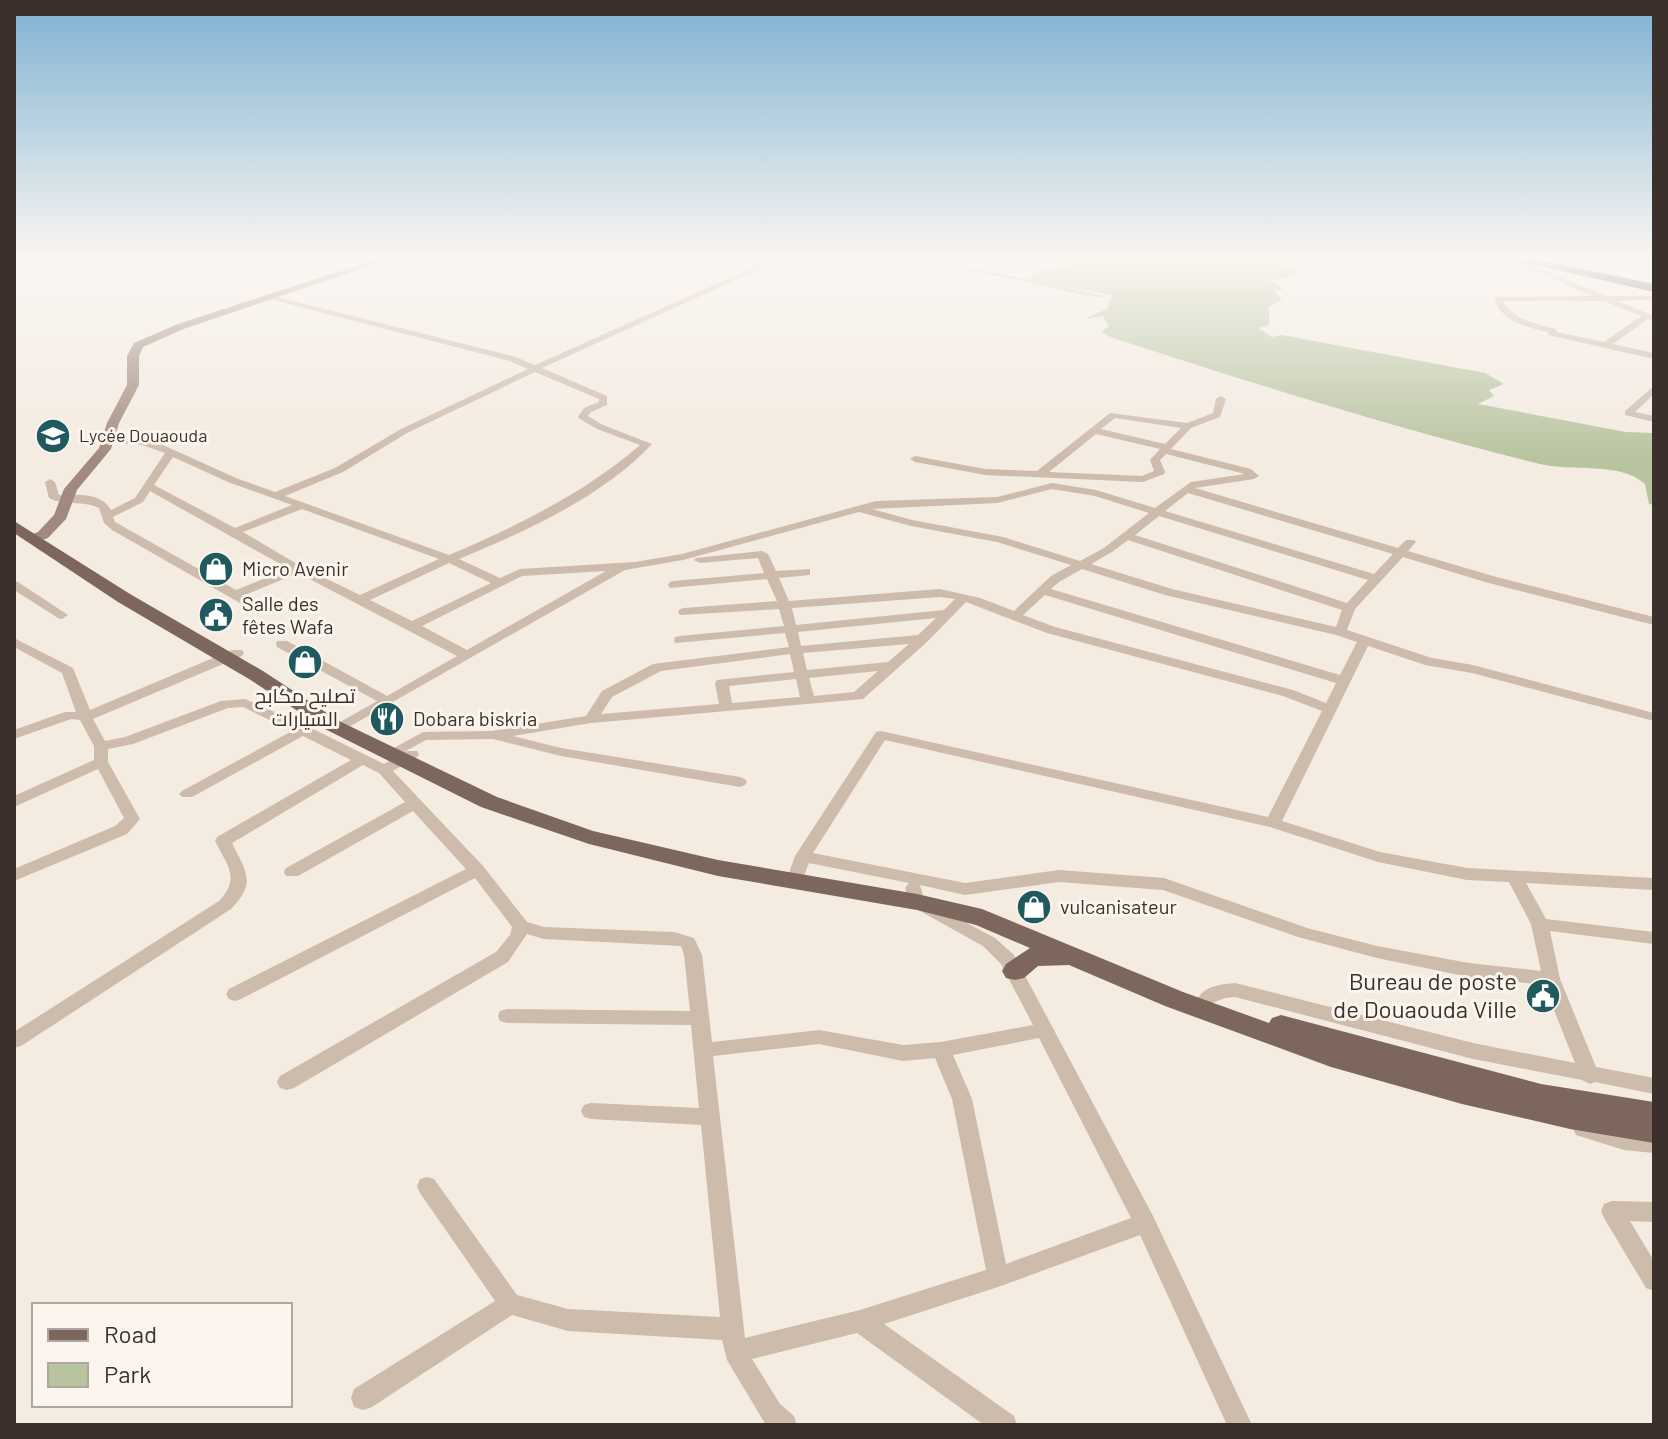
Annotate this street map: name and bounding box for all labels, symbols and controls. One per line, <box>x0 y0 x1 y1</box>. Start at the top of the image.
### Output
school or university icon: Lycée Douaouda <box>34 417 72 455</box>
place label: Lycée Douaouda <box>79 424 207 446</box>
shop icon: Micro Avenir <box>197 550 235 588</box>
place label: Micro Avenir <box>242 556 348 580</box>
place label: Salle des fêtes Wafa <box>242 591 334 638</box>
public building icon: Salle des fêtes Wafa <box>197 596 235 634</box>
shop icon: تصليح مكابح السيارات <box>286 643 324 681</box>
place label: تصليح مكابح السيارات <box>255 683 356 731</box>
restaurant icon: Dobara biskria <box>368 700 406 738</box>
place label: Dobara biskria <box>413 706 537 730</box>
shop icon: vulcanisateur <box>1015 888 1053 926</box>
place label: vulcanisateur <box>1060 894 1177 918</box>
place label: Bureau de poste de Douaouda Ville <box>1333 966 1517 1023</box>
public building icon: Bureau de poste de Douaouda Ville <box>1524 977 1562 1015</box>
legend <box>32 1303 292 1407</box>
text: Road <box>104 1319 157 1348</box>
text: Park <box>104 1359 151 1388</box>

